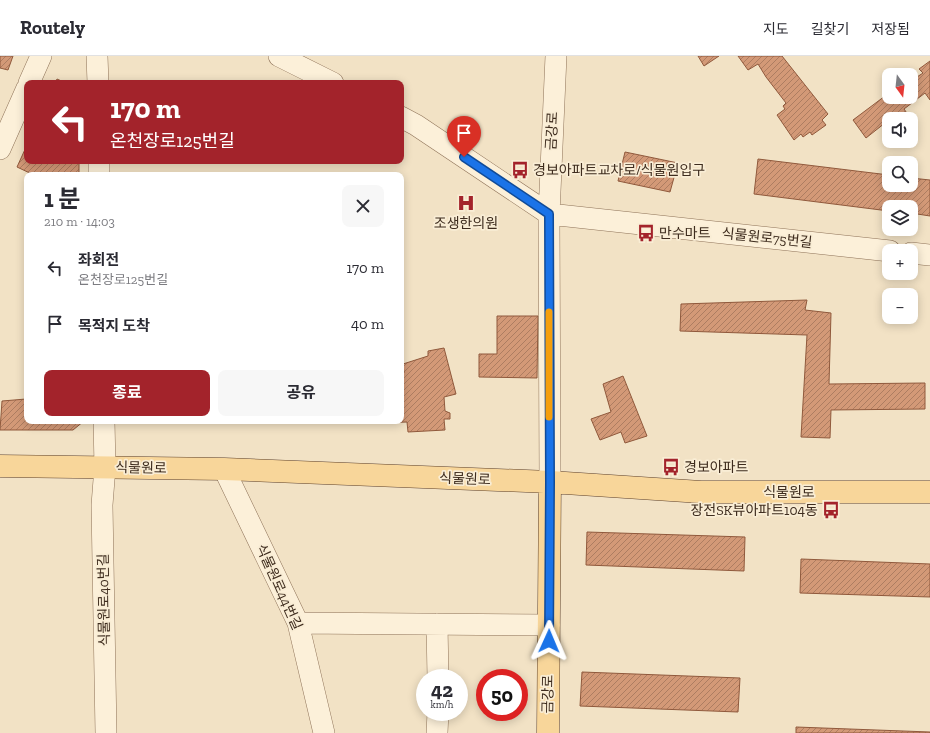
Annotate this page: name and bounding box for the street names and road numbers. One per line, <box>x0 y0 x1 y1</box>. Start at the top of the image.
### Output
street label: 금강로 <box>543 111 562 151</box>
street label: 식물원로75번길 <box>721 225 813 251</box>
street label: 식물원로 <box>115 459 167 477</box>
street label: 식물원로 <box>439 470 491 488</box>
street label: 식물원로 <box>763 484 815 501</box>
street label: 식물원로44번길 <box>252 541 306 633</box>
street label: 식물원로40번길 <box>95 553 113 647</box>
street label: 금강로 <box>539 674 557 713</box>

